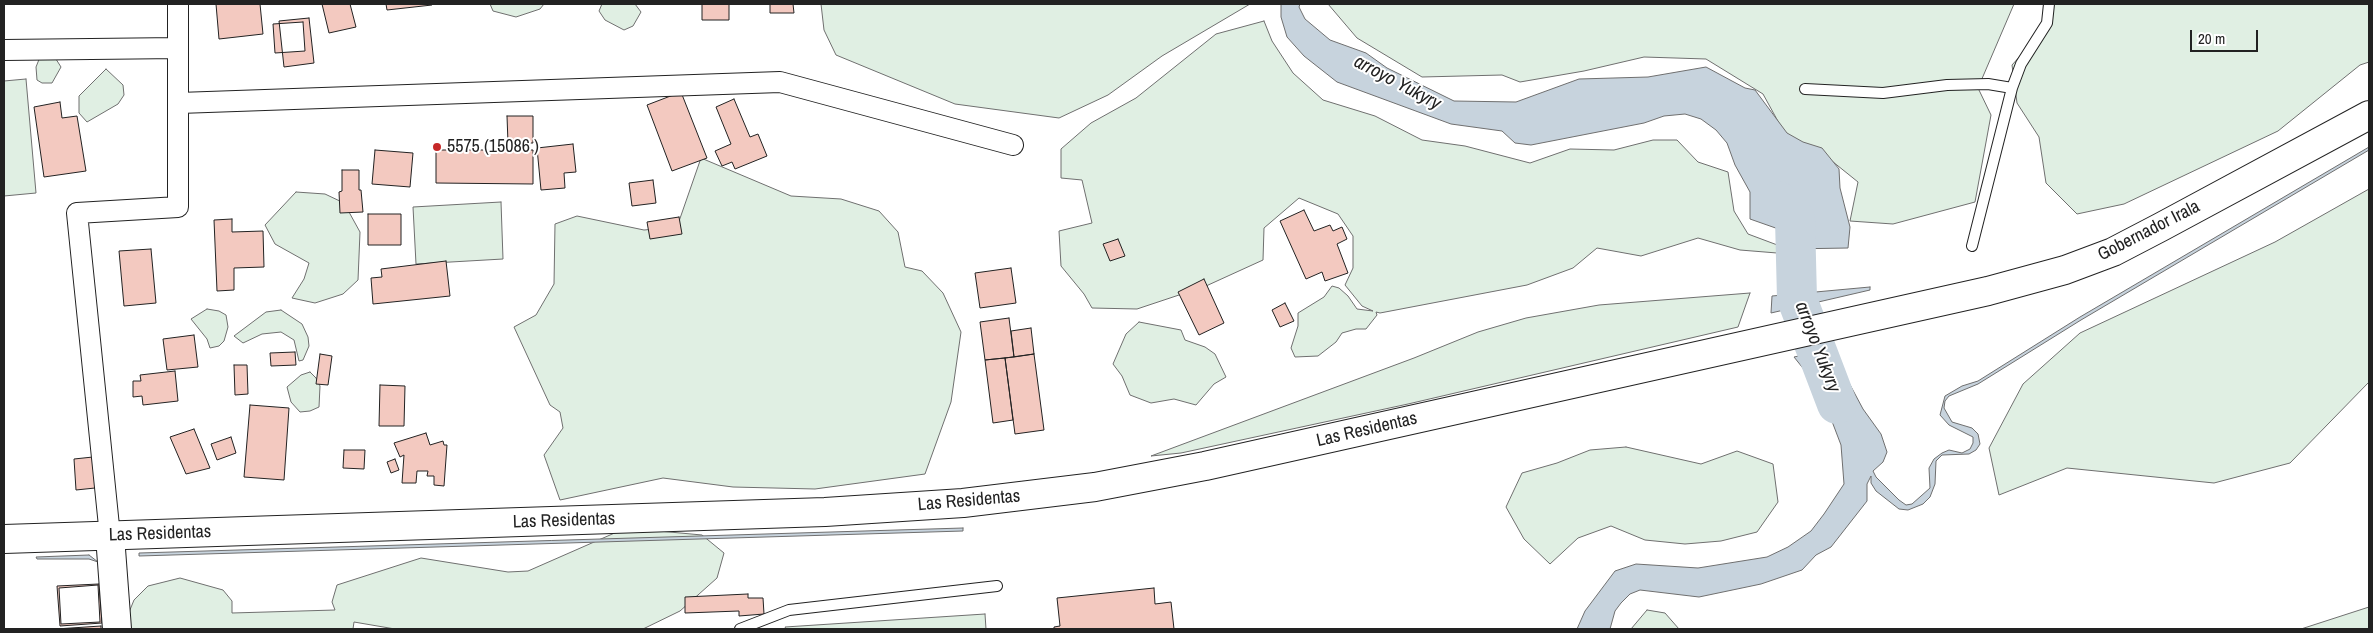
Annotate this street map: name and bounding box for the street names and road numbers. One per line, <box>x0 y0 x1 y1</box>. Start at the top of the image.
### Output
street label: Gobernador Irala <box>2094 196 2204 266</box>
street label: Las Residentas <box>1315 408 1419 452</box>
street label: Las Residentas <box>917 486 1021 516</box>
street label: Las Residentas <box>512 508 616 534</box>
street label: Las Residentas <box>108 521 212 547</box>

